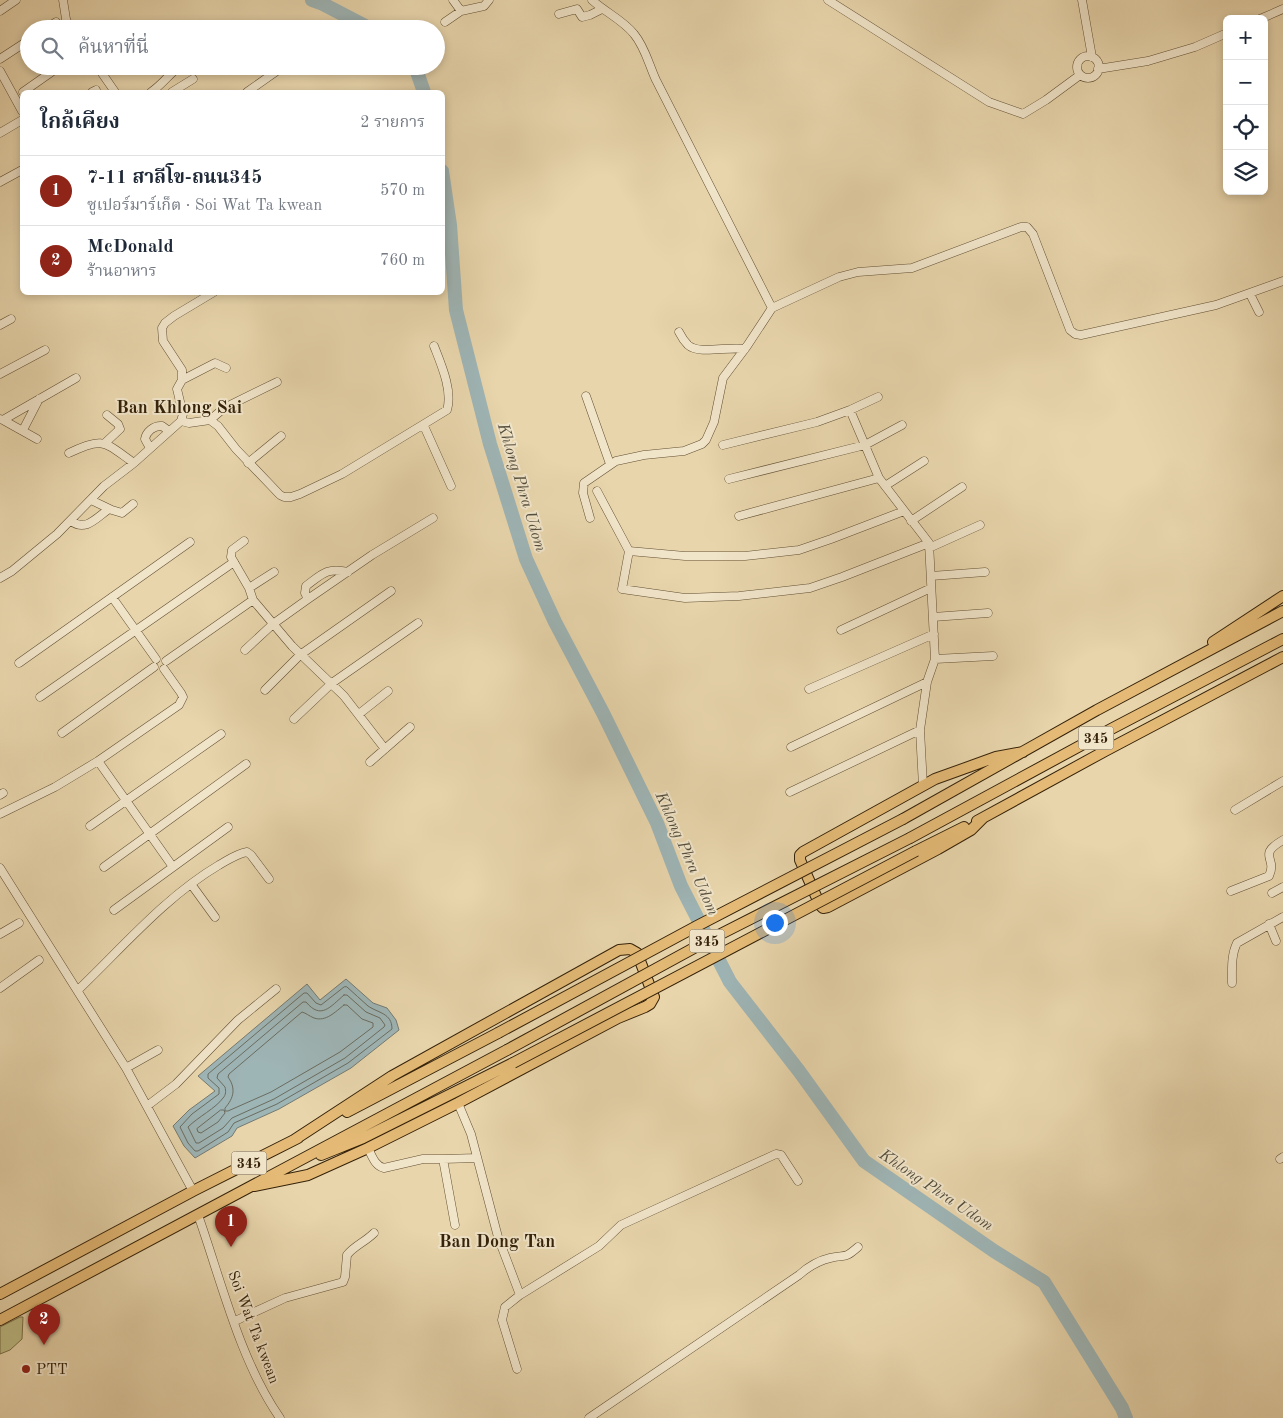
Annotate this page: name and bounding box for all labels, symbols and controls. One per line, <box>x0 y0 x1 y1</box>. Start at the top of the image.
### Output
map controls <box>1223 15 1268 195</box>
button: + <box>1223 15 1268 60</box>
search box <box>20 20 445 75</box>
icon: search <box>38 34 66 62</box>
text: ค้นหาที่นี่ <box>78 39 149 58</box>
button: − <box>1223 60 1268 105</box>
button: locate <box>1223 105 1268 150</box>
text: ใกล้เคียง <box>40 112 120 133</box>
text: 2 รายการ <box>360 115 425 131</box>
button: layers <box>1223 150 1268 195</box>
text: 7-11 สาลีโข-ถนน345 <box>87 169 262 188</box>
text: 1 <box>51 183 61 199</box>
text: 570 m <box>380 183 425 199</box>
text: ซูเปอร์มาร์เก็ต · Soi Wat Ta kwean <box>87 198 322 214</box>
text: McDonald <box>87 238 174 257</box>
text: 2 <box>51 253 61 269</box>
text: 760 m <box>380 253 425 269</box>
text: ร้านอาหาร <box>87 264 156 280</box>
district label: Ban Khlong Sai <box>116 399 242 417</box>
water label: Khlong Phra Udom <box>494 420 548 554</box>
road number: 345 <box>1078 726 1114 750</box>
water label: Khlong Phra Udom <box>651 789 721 918</box>
your location <box>762 910 788 936</box>
road number: 345 <box>690 929 724 952</box>
water label: Khlong Phra Udom <box>875 1146 996 1235</box>
road number: 345 <box>232 1152 266 1174</box>
pin: 1 <box>215 1206 247 1247</box>
district label: Ban Dong Tan <box>439 1233 555 1251</box>
street label: Soi Wat Ta kwean <box>224 1269 281 1386</box>
pin: 2 <box>28 1304 60 1345</box>
marker: PTT <box>20 1363 32 1375</box>
place label: PTT <box>36 1363 68 1378</box>

